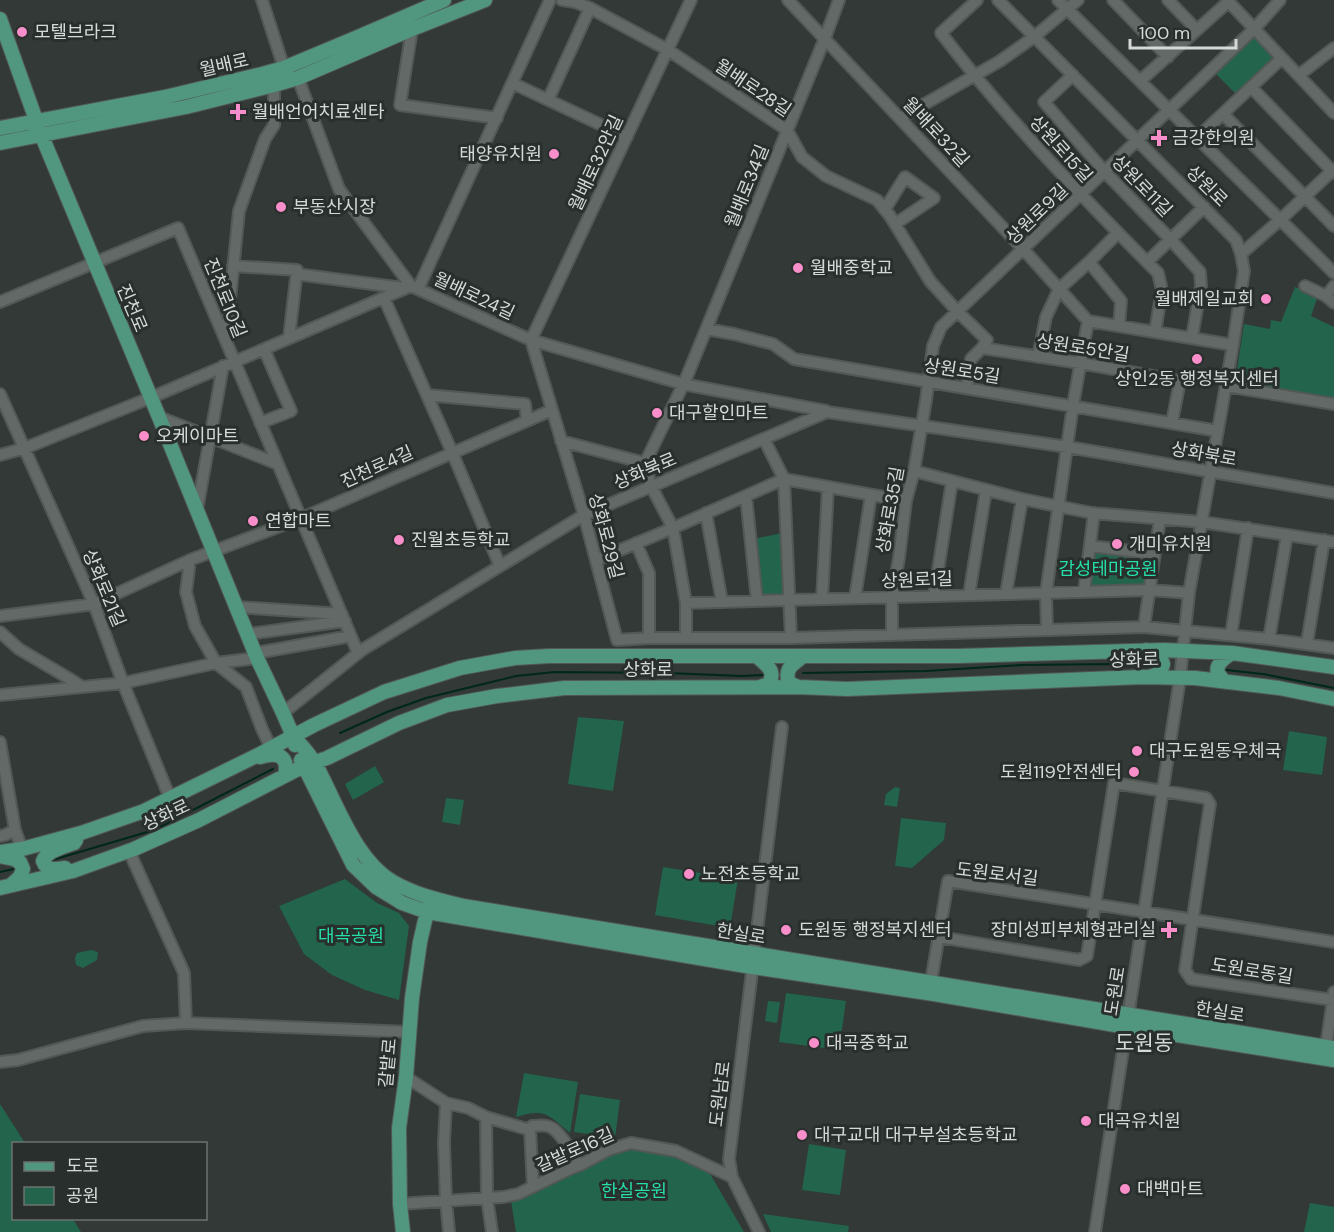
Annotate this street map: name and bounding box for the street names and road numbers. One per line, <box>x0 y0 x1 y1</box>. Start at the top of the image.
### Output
street label: 월배로 <box>197 48 251 82</box>
street label: 월배로28길 <box>710 54 796 122</box>
street label: 월배로32길 <box>897 92 975 172</box>
street label: 상원로15길 <box>1024 110 1098 188</box>
street label: 월배로32안길 <box>563 111 629 215</box>
street label: 월배로34길 <box>719 141 775 231</box>
street label: 상원로11길 <box>1106 150 1178 222</box>
street label: 상원로 <box>1181 160 1233 212</box>
street label: 상원로9길 <box>1001 178 1073 250</box>
street label: 진천로10길 <box>198 254 252 342</box>
street label: 월배로24길 <box>429 267 519 325</box>
street label: 진천로 <box>111 280 153 336</box>
street label: 상원로5안길 <box>1035 329 1131 367</box>
street label: 상원로5길 <box>922 353 1002 389</box>
street label: 상화북로 <box>1169 436 1239 472</box>
street label: 진천로4길 <box>337 440 417 494</box>
street label: 상화북로 <box>610 447 680 495</box>
street label: 상화로35길 <box>871 465 909 555</box>
street label: 상화로29길 <box>583 491 629 581</box>
street label: 상화로21길 <box>77 545 131 631</box>
street label: 상원로1길 <box>881 567 953 593</box>
street label: 상화로 <box>1109 648 1159 672</box>
street label: 상화로 <box>623 658 673 682</box>
street label: 상화로 <box>138 794 194 836</box>
street label: 도원로서길 <box>954 857 1040 891</box>
street label: 한실로 <box>715 918 767 950</box>
street label: 도원로동길 <box>1209 953 1295 989</box>
street label: 도원로 <box>1099 965 1131 1017</box>
street label: 한실로 <box>1194 996 1246 1028</box>
street label: 갈밭로 <box>374 1037 402 1089</box>
street label: 도원남로 <box>704 1060 736 1128</box>
street label: 갈밭로16길 <box>532 1122 618 1178</box>

